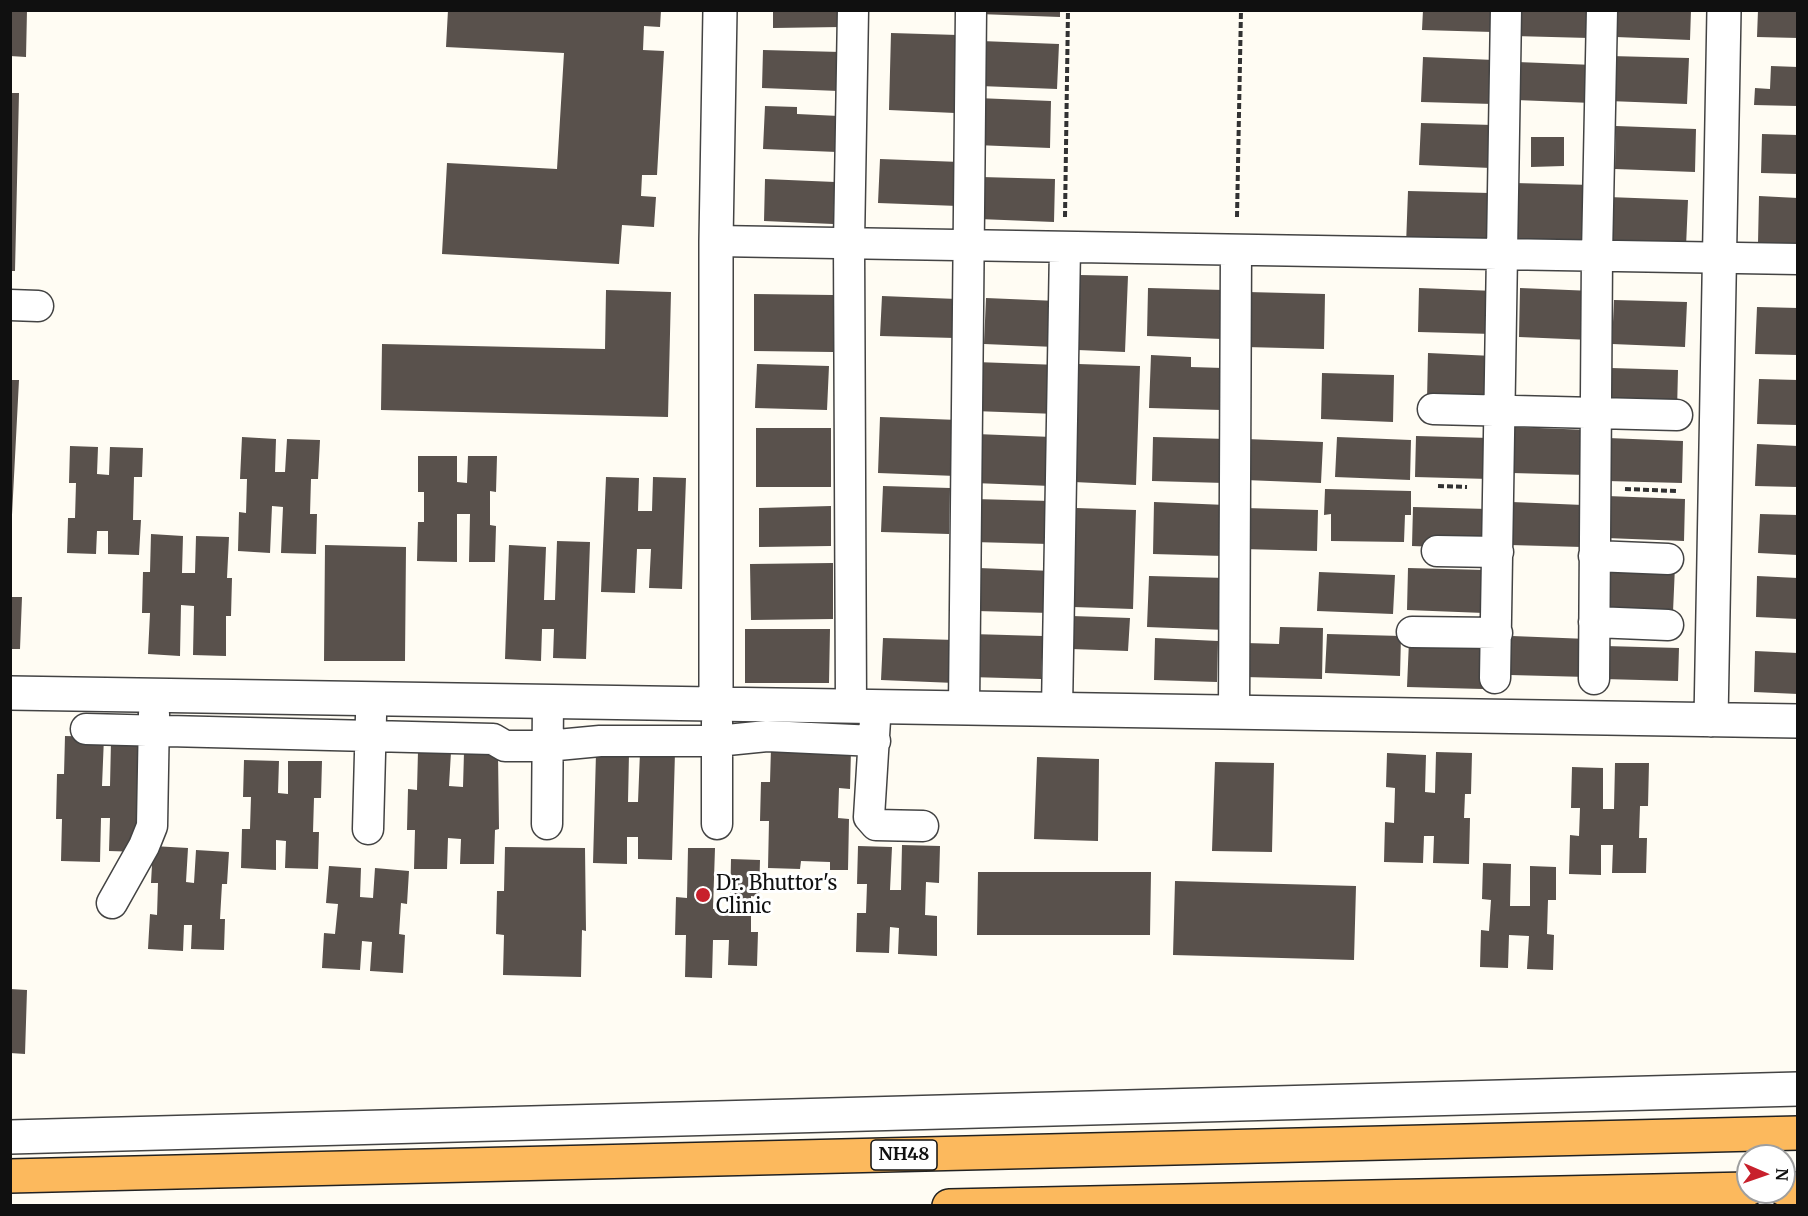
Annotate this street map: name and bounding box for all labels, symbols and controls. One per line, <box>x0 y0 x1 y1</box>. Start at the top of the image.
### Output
place label: Dr. Bhuttor's Clinic <box>716 872 837 919</box>
marker: Dr. Bhuttor's Clinic <box>694 886 712 904</box>
road number: NH48 <box>871 1140 937 1170</box>
north arrow <box>1736 1144 1796 1204</box>
text: N <box>1772 1168 1792 1181</box>

